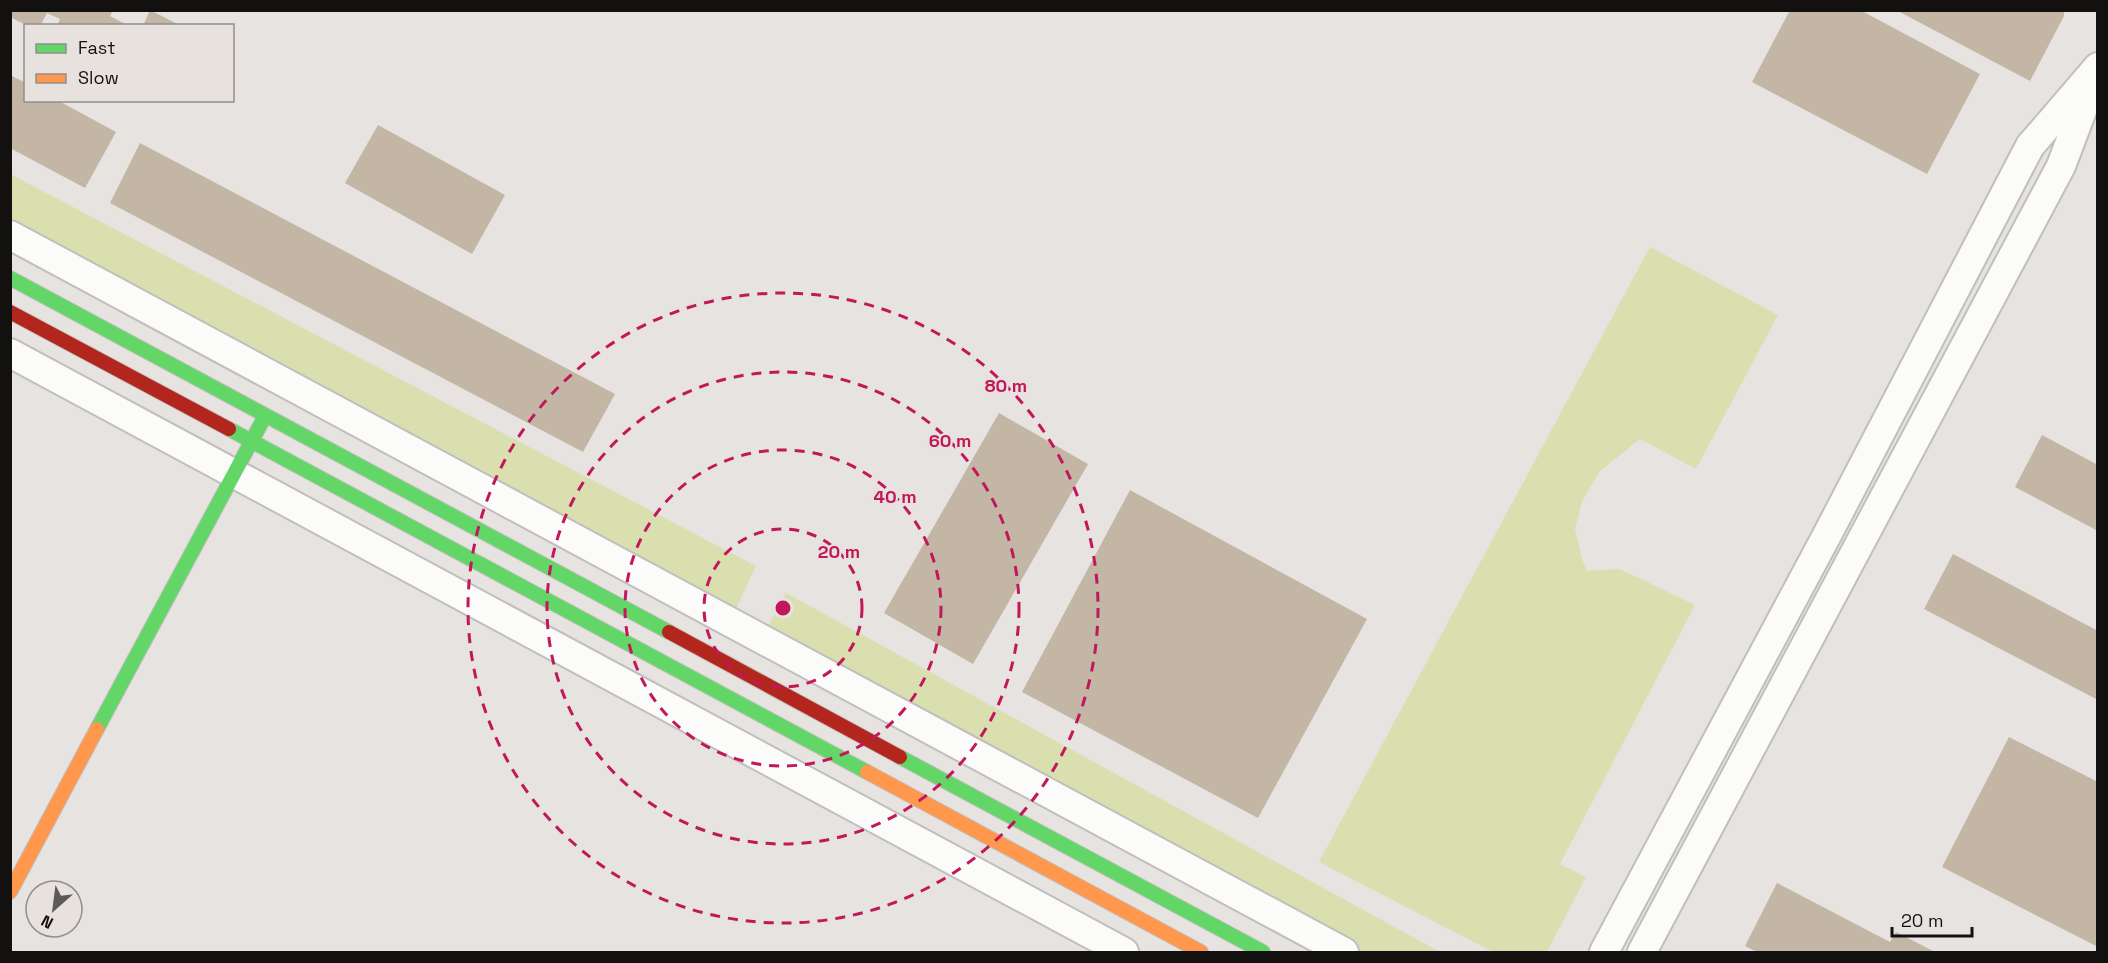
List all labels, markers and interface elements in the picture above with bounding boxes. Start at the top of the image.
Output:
legend [24,24,234,102]
text: Fast [78,36,115,59]
text: Slow [78,66,119,89]
text: 80 m [985,374,1027,397]
text: 60 m [929,429,971,452]
text: 40 m [873,485,917,508]
text: 20 m [818,540,860,563]
centre of rings [773,598,793,618]
north arrow [24,879,84,939]
scale bar [1892,900,1972,938]
text: 20 m [1901,909,1944,932]
text: N [38,910,57,934]

